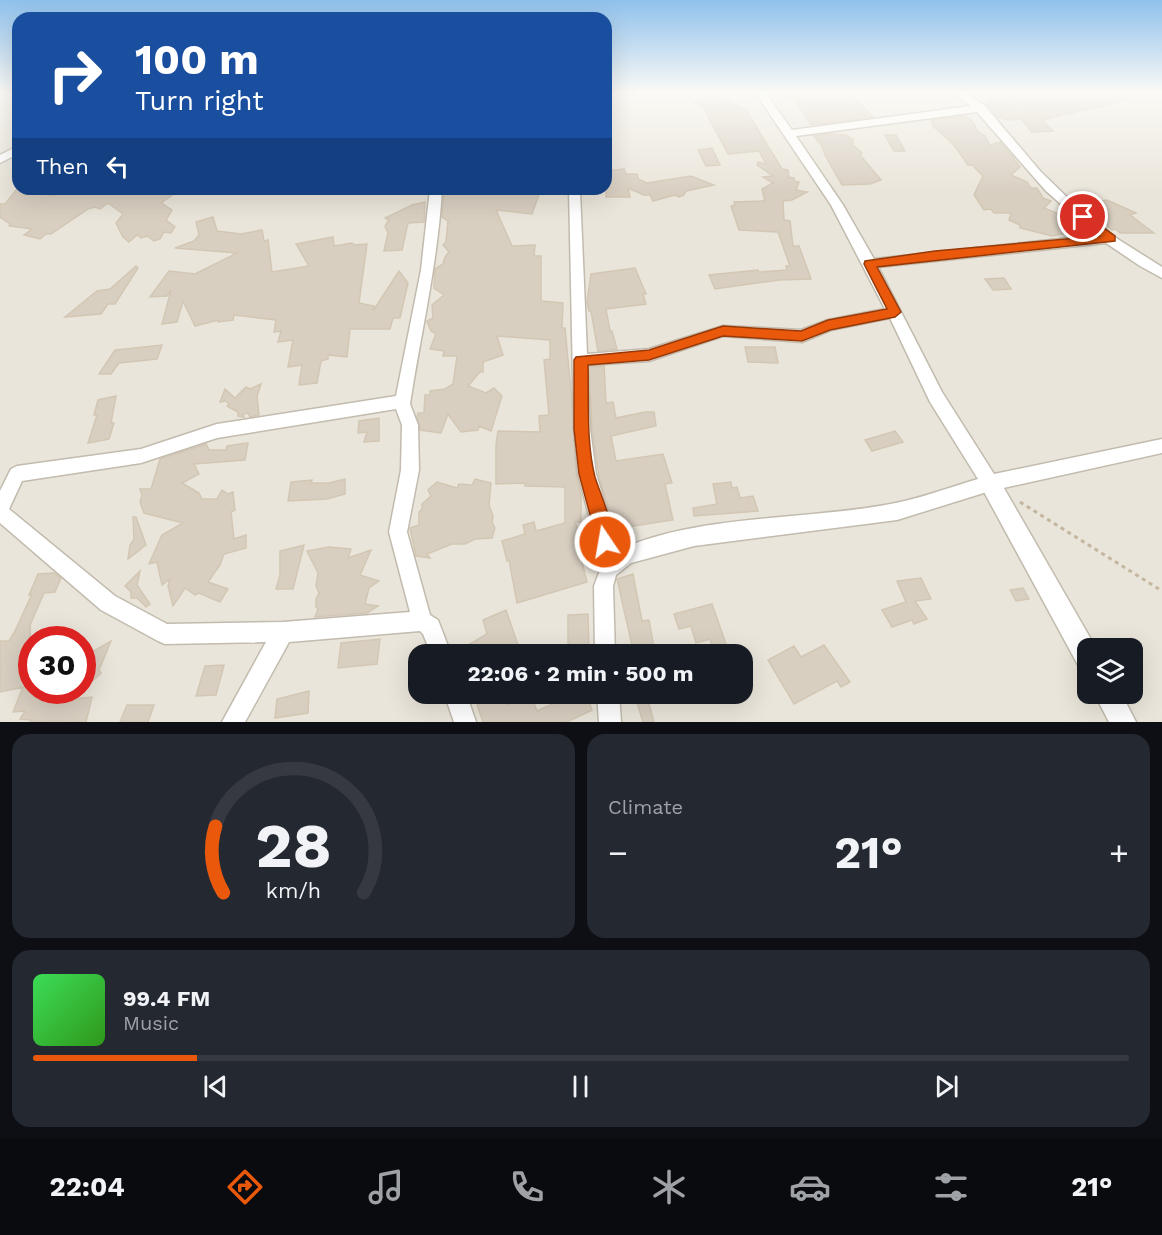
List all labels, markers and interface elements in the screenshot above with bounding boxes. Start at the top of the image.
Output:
text: 100 m [135,35,259,84]
icon: right [36,36,114,114]
text: Turn right [135,85,264,117]
icon: left [101,150,134,183]
text: Then [36,154,89,179]
pin [1057,191,1108,242]
icon: arrive [1066,200,1099,233]
position arrow [573,510,637,574]
speed limit sign: 30 [18,626,96,704]
map controls [1077,638,1143,704]
button: layers [1077,638,1143,704]
text: 22:06 · 2 min · 500 m [467,661,694,686]
text: Climate [608,795,683,819]
text: 28 [255,809,332,882]
text: 21° [834,826,903,879]
text: − [608,833,628,872]
text: + [1109,833,1129,872]
text: km/h [266,878,321,903]
text: 99.4 FM [123,986,210,1011]
text: Music [123,1011,179,1035]
icon: previous [199,1070,232,1103]
icon: pause [564,1070,597,1103]
icon: next [930,1070,963,1103]
icon: directions [224,1166,266,1208]
icon: music [365,1166,407,1208]
icon: phone [506,1166,548,1208]
icon: climate [648,1166,690,1208]
icon: car [789,1166,831,1208]
icon: filters [930,1166,972,1208]
text: 22:04 [50,1171,125,1203]
text: 21° [1071,1171,1112,1203]

